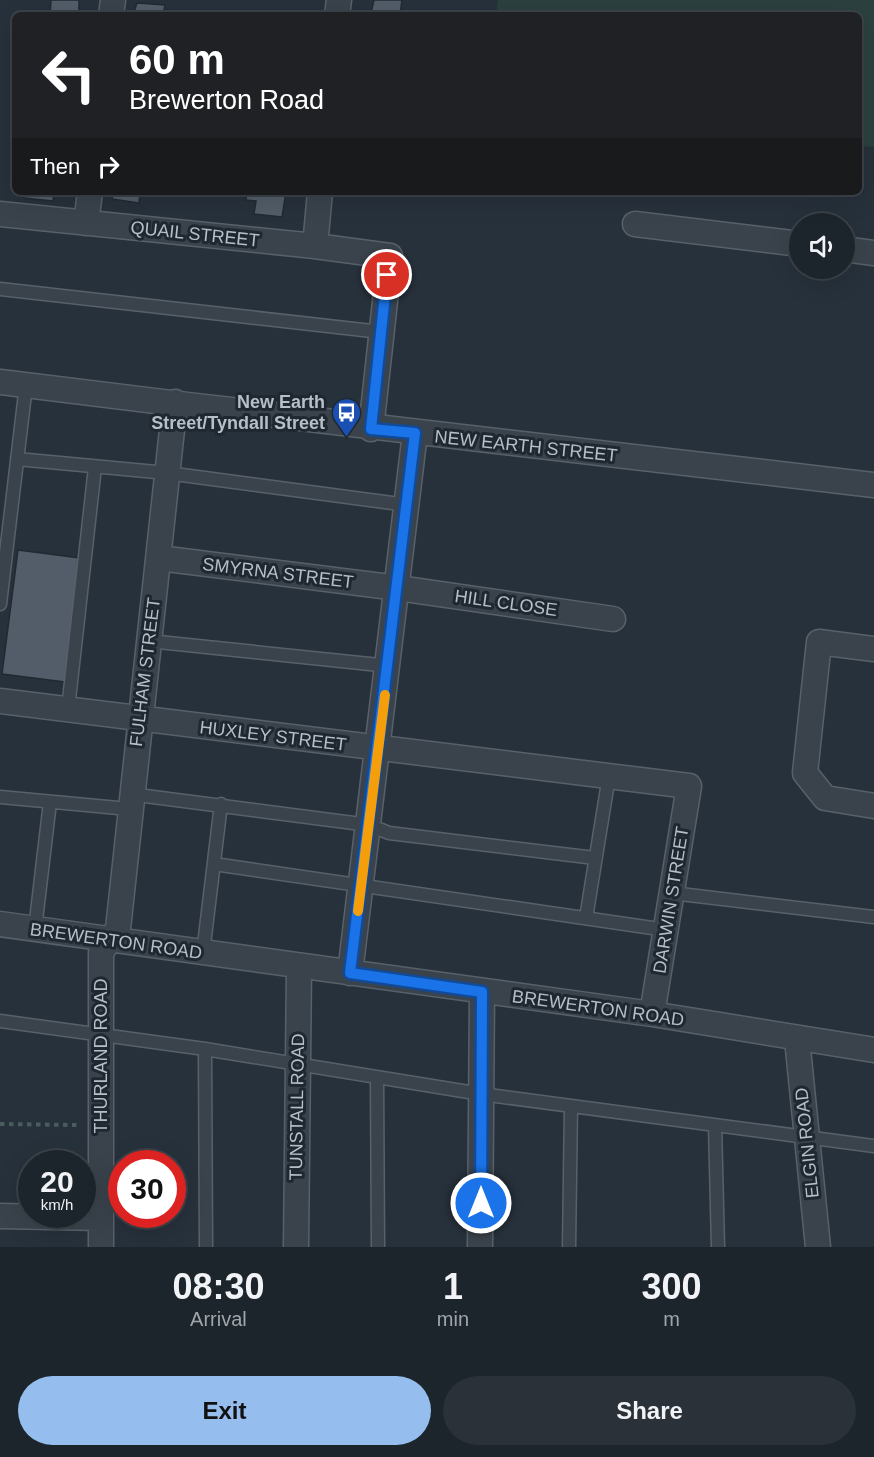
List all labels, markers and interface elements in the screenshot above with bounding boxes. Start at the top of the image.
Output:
icon: left [30,36,108,114]
text: 60 m [129,36,225,83]
text: Brewerton Road [129,85,324,115]
icon: right [92,150,125,183]
text: Then [30,154,80,179]
map controls [789,213,855,279]
button: sound [789,213,855,279]
street label: QUAIL STREET [130,217,260,251]
pin [361,249,412,300]
icon: arrive [370,258,403,291]
place label: New Earth Street/Tyndall Street [151,392,325,433]
bus stop icon: New Earth Street/Tyndall Street [330,396,362,438]
street label: NEW EARTH STREET [434,426,618,466]
street label: SMYRNA STREET [201,554,355,592]
street label: HILL CLOSE [453,586,559,620]
street label: FULHAM STREET [126,596,164,748]
street label: HUXLEY STREET [198,717,348,755]
street label: DARWIN STREET [649,825,693,975]
street label: BREWERTON ROAD [29,919,203,963]
street label: THURLAND ROAD [91,978,111,1134]
street label: BREWERTON ROAD [511,986,685,1030]
street label: TUNSTALL ROAD [286,1033,308,1181]
street label: ELGIN ROAD [791,1087,823,1199]
speed limit sign: 30 [108,1150,186,1228]
text: 20 [40,1165,74,1198]
position arrow [449,1171,513,1235]
text: km/h [41,1196,73,1213]
text: 08:30 [172,1266,264,1307]
text: 1 [443,1266,463,1307]
text: 300 [641,1266,702,1307]
text: Arrival [190,1308,247,1330]
text: min [437,1308,469,1330]
text: m [663,1308,680,1330]
button: Exit [18,1376,431,1445]
button: Share [443,1376,856,1445]

